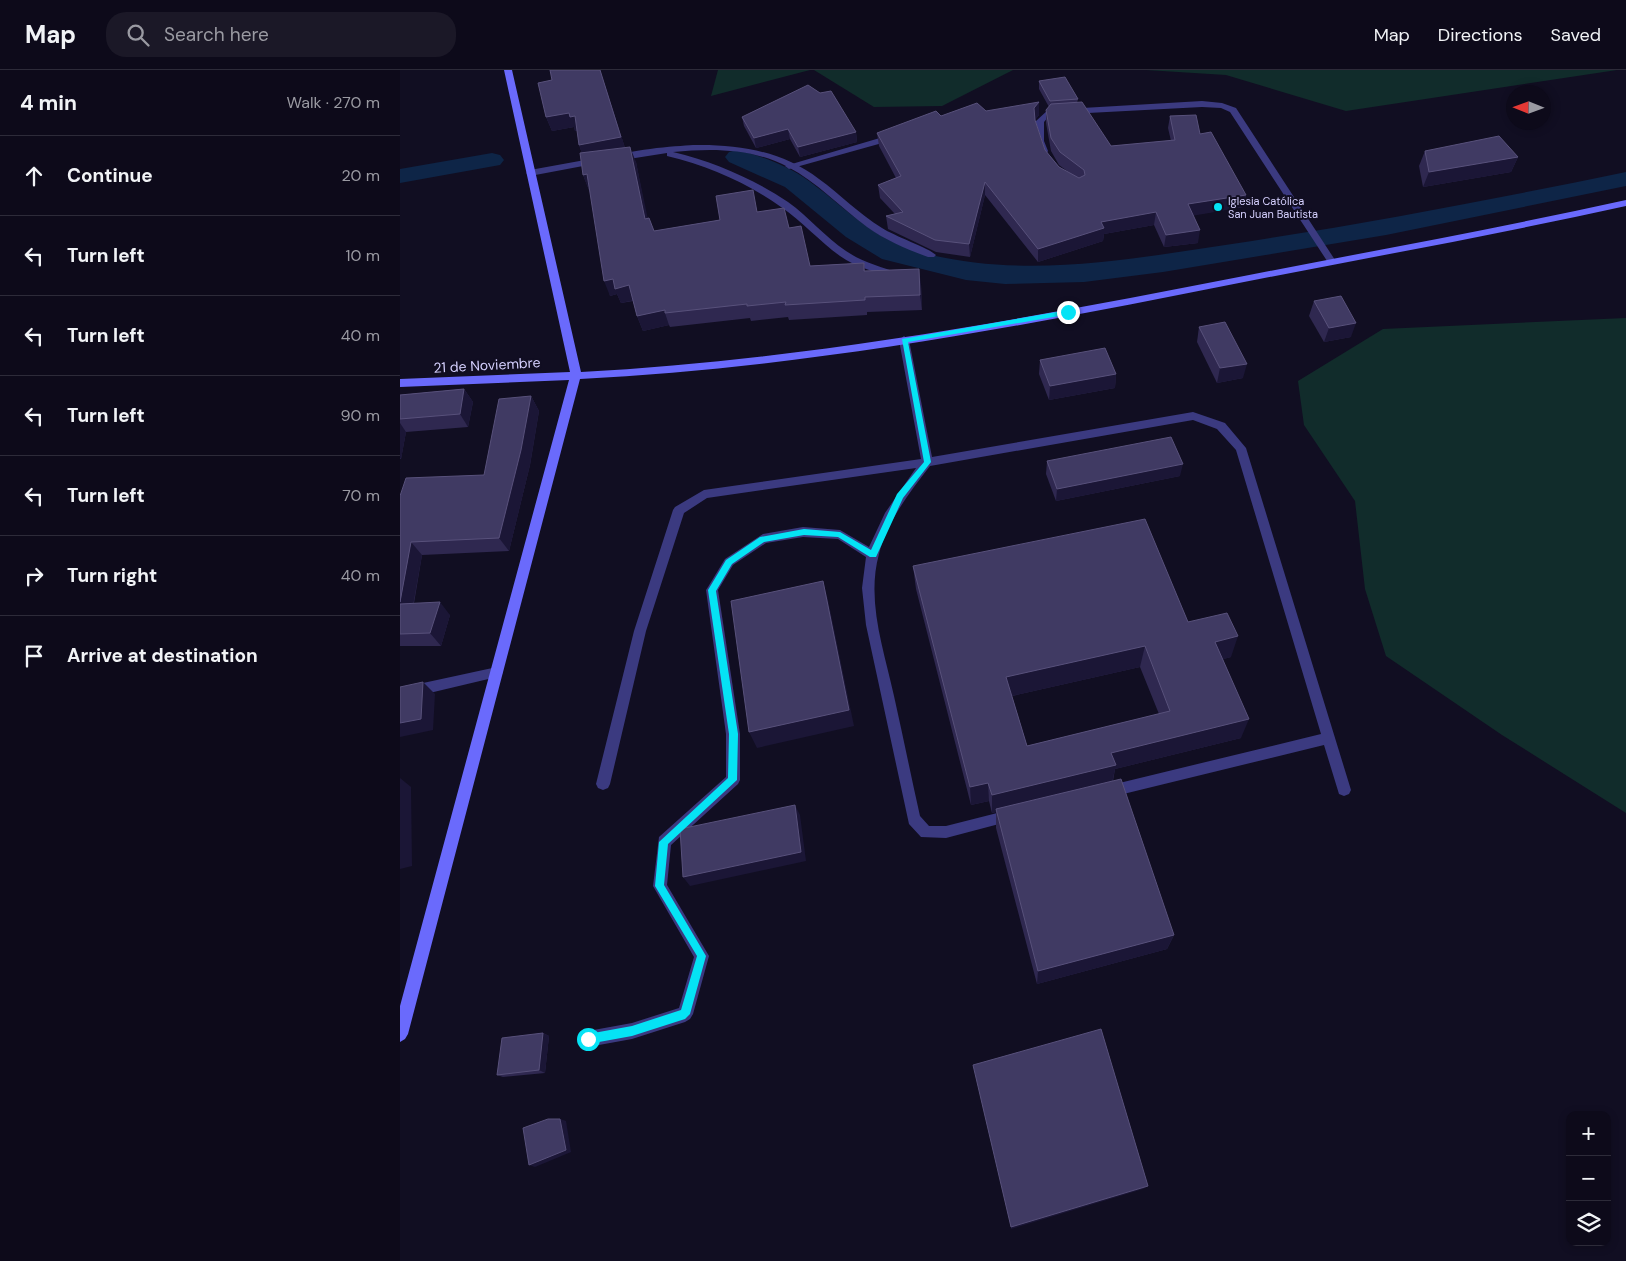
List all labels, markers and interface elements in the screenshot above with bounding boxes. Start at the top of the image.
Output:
search box [106,12,456,57]
text: Map [25,19,76,50]
icon: search [124,21,152,49]
text: Search here [164,22,269,47]
text: Map [1374,23,1410,47]
text: Directions [1438,23,1523,47]
text: Saved [1551,23,1601,47]
north arrow [1506,85,1551,130]
text: 4 min [20,89,77,117]
text: Walk · 270 m [287,92,380,113]
icon: ahead [20,162,48,190]
text: Continue [67,163,153,188]
text: 20 m [341,165,380,186]
place label: Iglesia Católica San Juan Bautista [1228,194,1318,221]
marker: Iglesia Católica San Juan Bautista [1212,201,1224,213]
icon: left [20,242,48,270]
text: Turn left [67,243,145,268]
text: 10 m [346,245,380,266]
route end [1057,301,1080,324]
icon: left [20,322,48,350]
text: Turn left [67,323,145,348]
text: 40 m [341,325,380,346]
street label: 21 de Noviembre [433,353,541,377]
icon: left [20,402,48,430]
text: Turn left [67,403,145,428]
text: 90 m [340,405,380,426]
icon: left [20,482,48,510]
text: Turn left [67,483,145,508]
text: 70 m [342,485,380,506]
icon: right [20,562,48,590]
text: Turn right [67,563,157,588]
text: 40 m [341,565,380,586]
icon: arrive [20,642,48,670]
text: Arrive at destination [67,643,258,668]
route start [577,1028,600,1051]
map controls [1566,1111,1611,1246]
button: + [1566,1111,1611,1156]
button: − [1566,1156,1611,1201]
button: layers [1566,1201,1611,1246]

